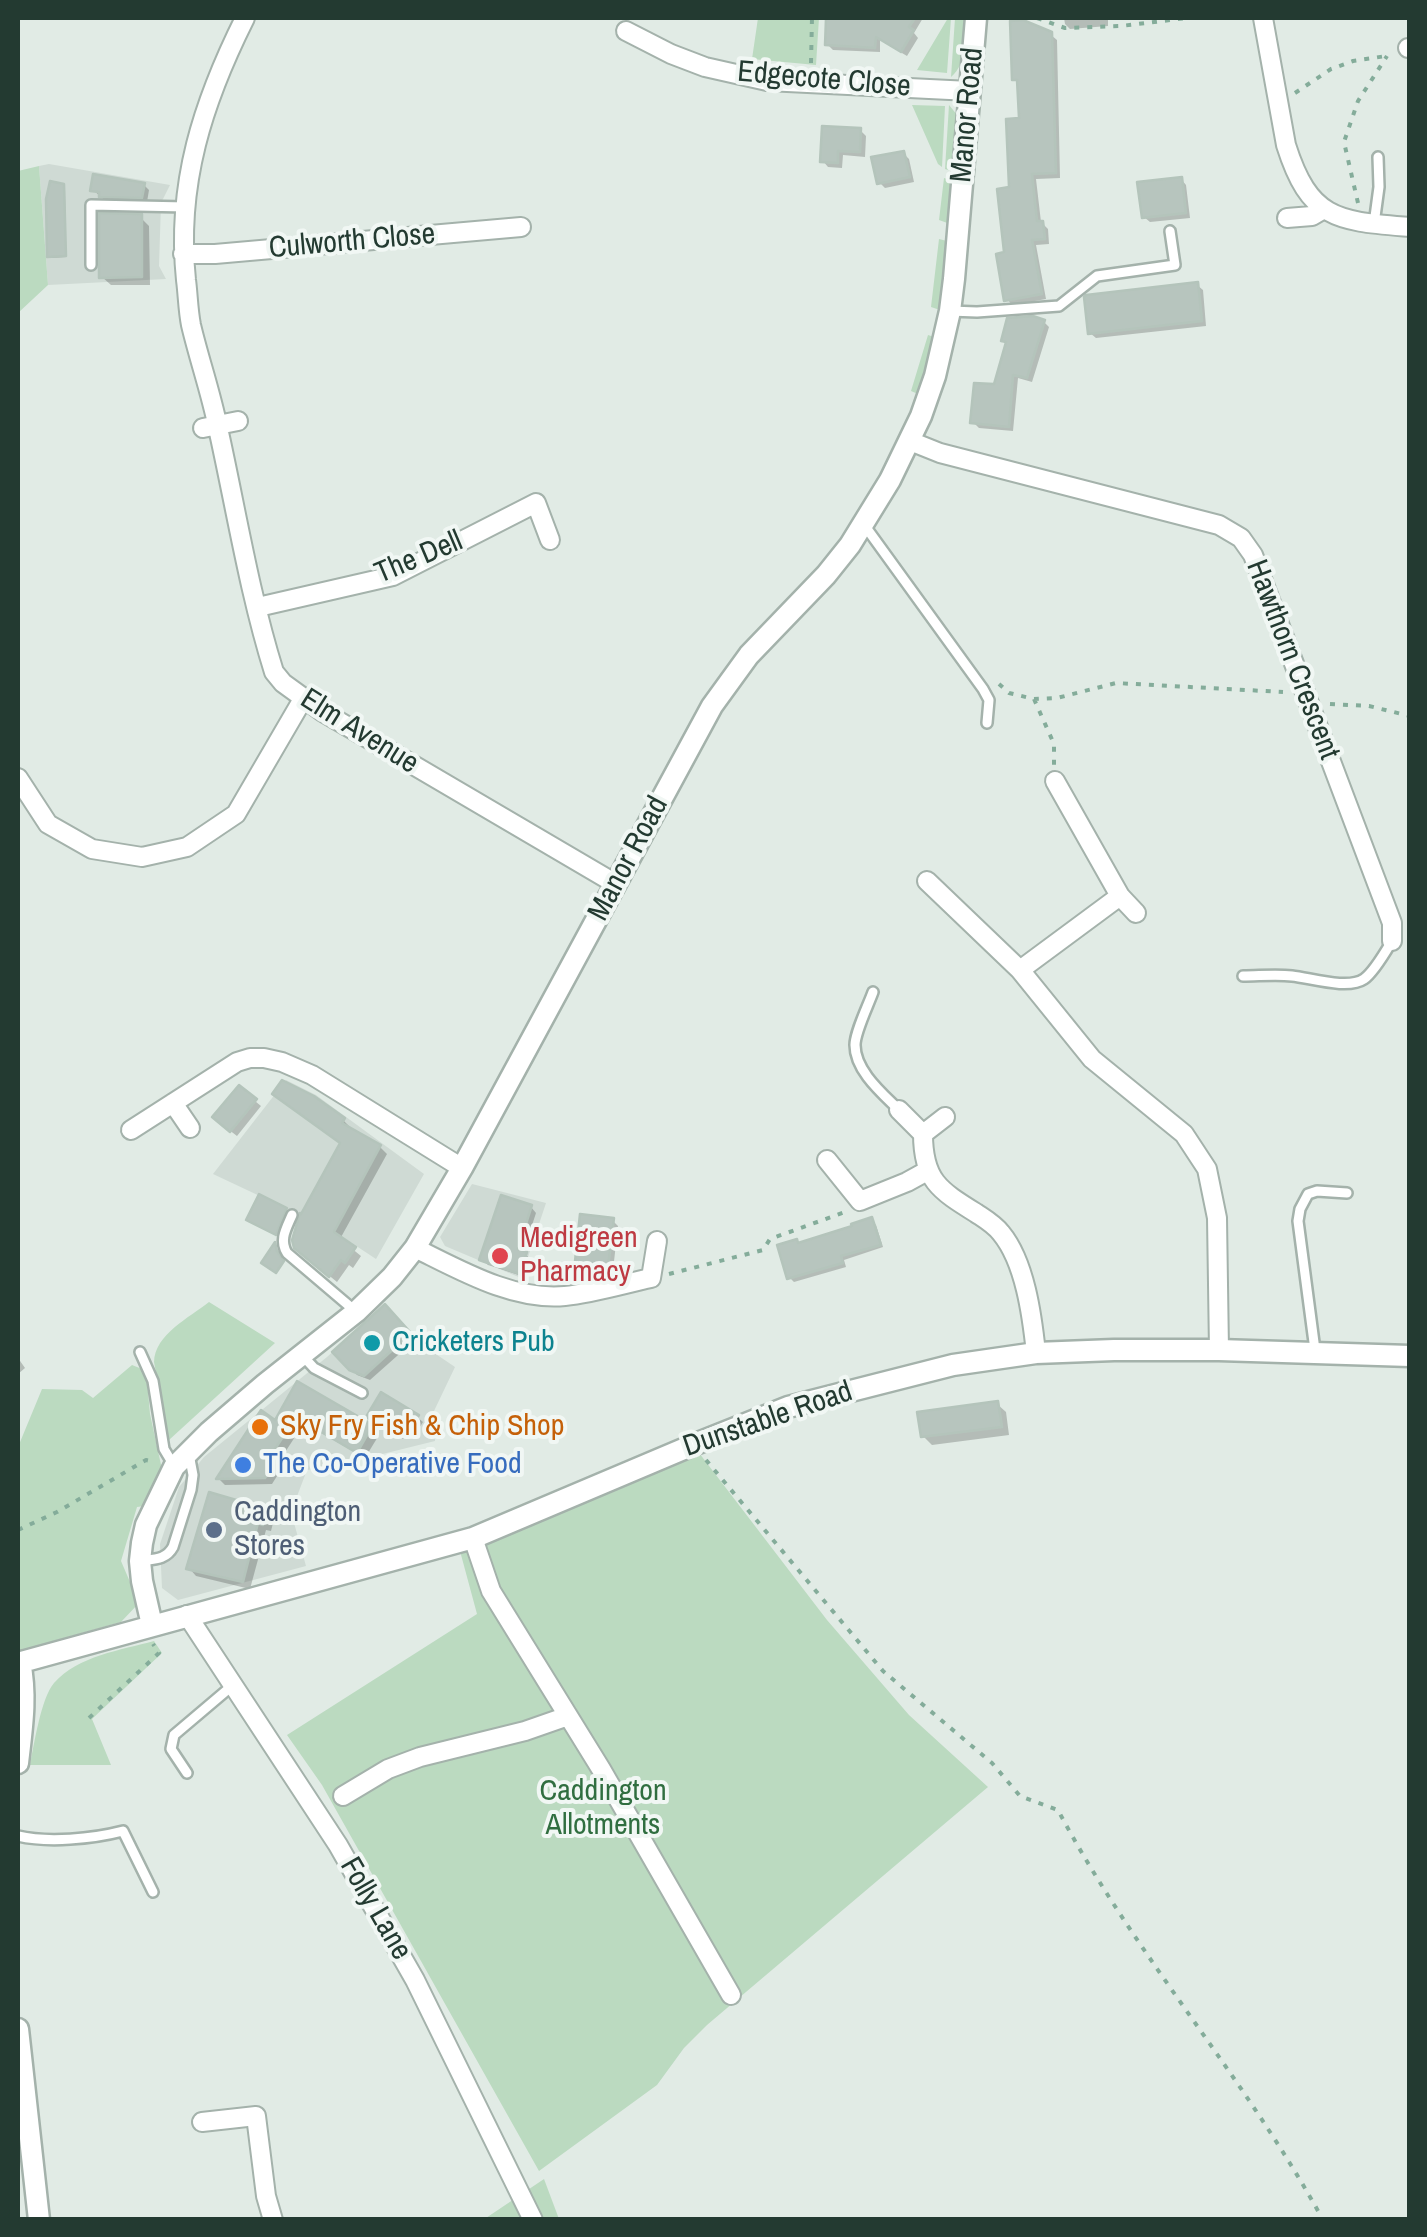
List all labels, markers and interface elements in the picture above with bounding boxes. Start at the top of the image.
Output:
street label: Manor Road [944,46,992,184]
street label: Edgecote Close [736,55,912,105]
street label: Culworth Close [267,217,437,267]
street label: The Dell [370,524,468,592]
street label: Hawthorn Crescent [1237,555,1347,765]
street label: Elm Avenue [293,682,425,782]
street label: Manor Road [581,791,677,927]
place label: Medigreen Pharmacy [520,1221,638,1292]
marker: Medigreen Pharmacy [489,1245,511,1267]
place label: Cricketers Pub [392,1325,555,1361]
marker: Cricketers Pub [361,1332,383,1354]
street label: Dunstable Road [679,1374,857,1466]
place label: Sky Fry Fish & Chip Shop [280,1409,564,1445]
marker: Sky Fry Fish & Chip Shop [249,1416,271,1438]
place label: The Co-Operative Food [263,1447,522,1483]
marker: The Co-Operative Food [232,1454,254,1476]
place label: Caddington Stores [234,1495,361,1566]
marker: Caddington Stores [203,1519,225,1541]
park label: Caddington Allotments [539,1774,667,1844]
street label: Folly Lane [331,1851,419,1967]

